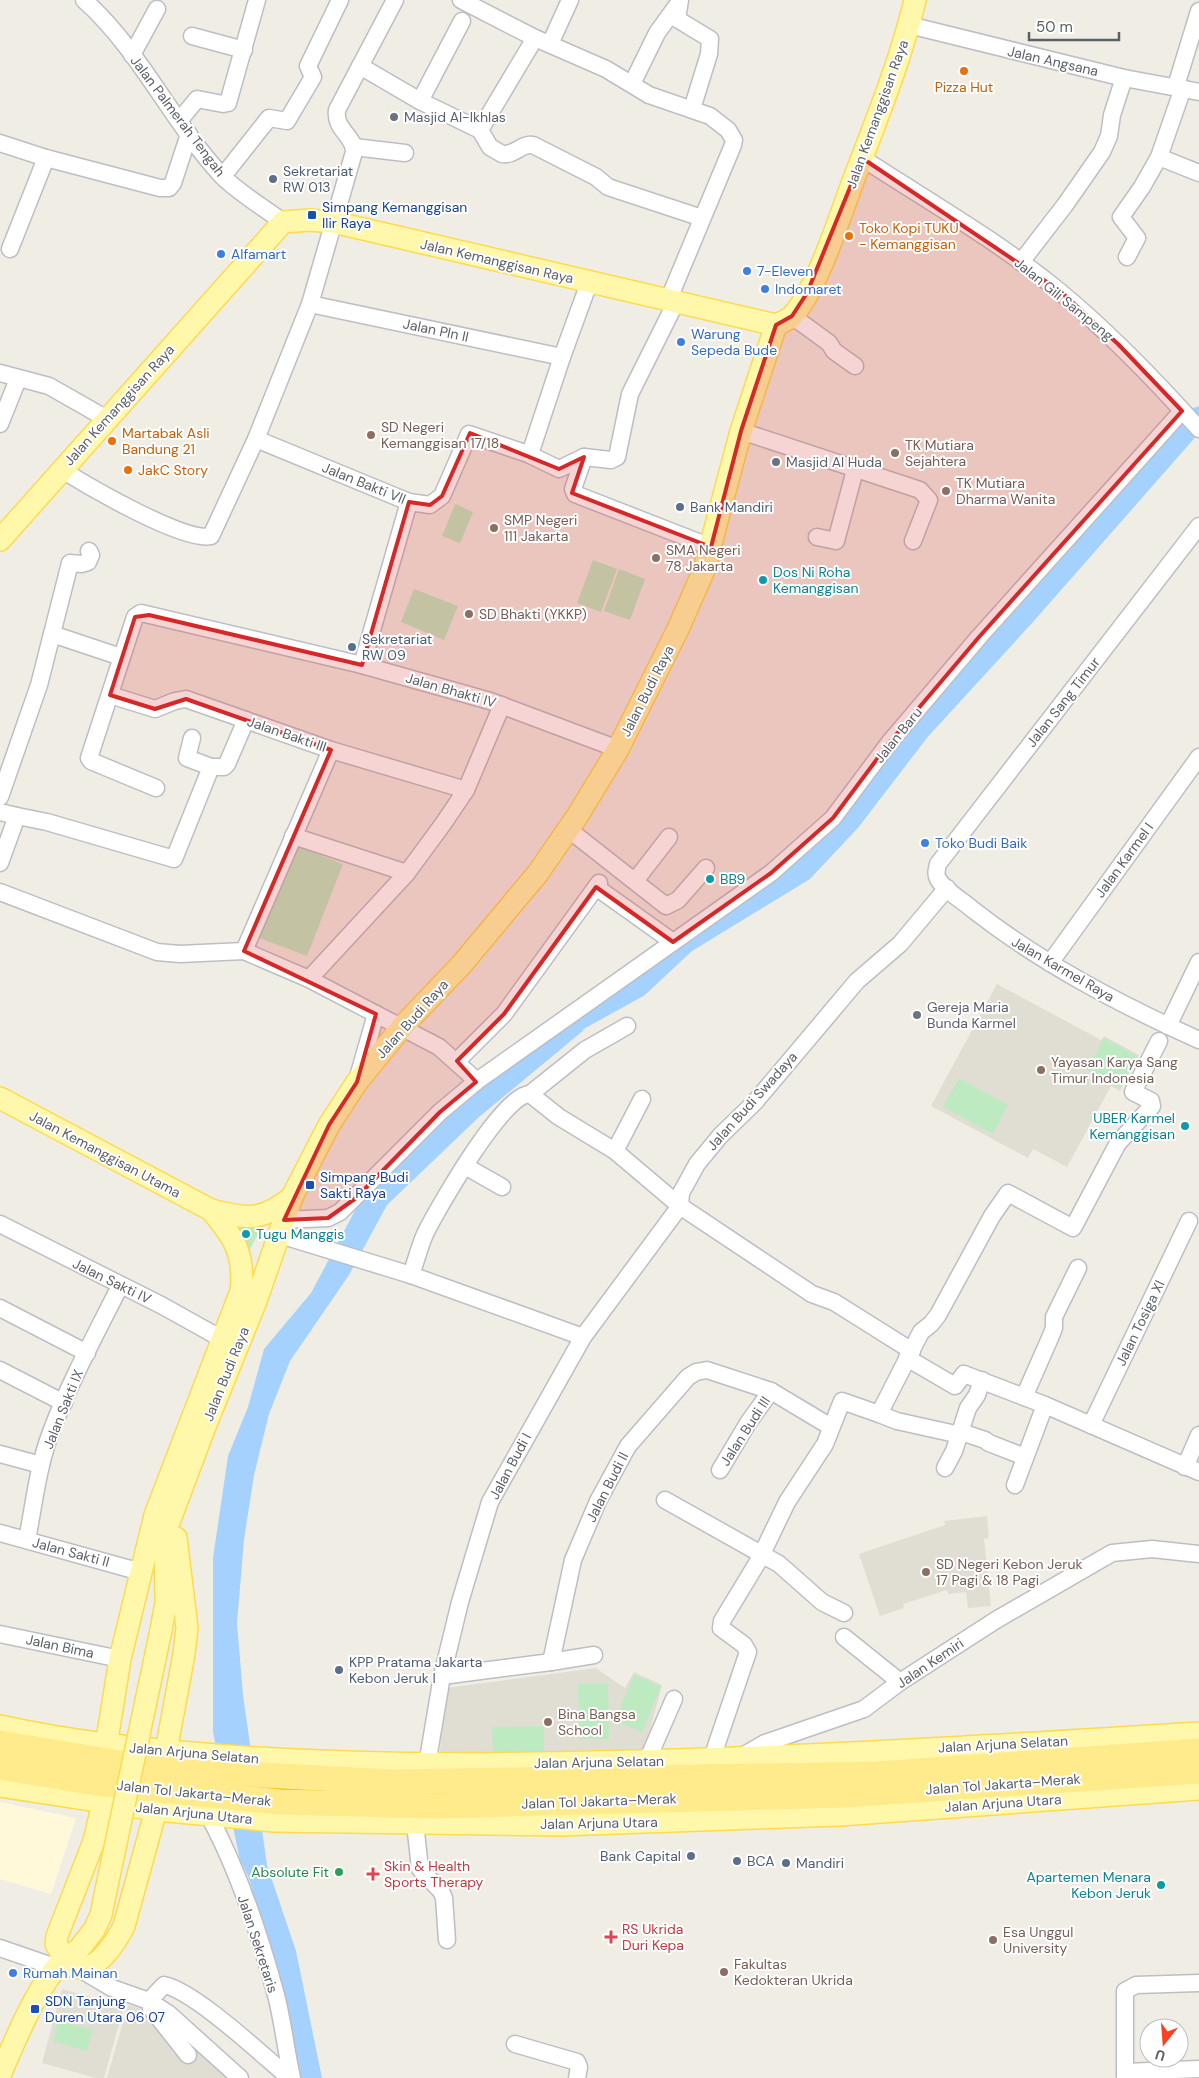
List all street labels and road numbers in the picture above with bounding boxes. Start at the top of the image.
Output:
street label: Jalan Kemanggisan Raya [842,37,912,191]
street label: Jalan Angsana [1006,42,1100,80]
street label: Jalan Palmerah Tengah [127,52,229,180]
street label: Jalan Kemanggisan Raya [419,235,575,287]
street label: Jalan Gili Sampeng [1011,254,1117,345]
street label: Jalan Pln II [402,314,470,346]
street label: Jalan Kemanggisan Raya [60,341,178,469]
street label: Jalan Bakti VII [319,458,409,508]
street label: Jalan Budi Raya [616,642,678,740]
street label: Jalan Sang Timur [1022,653,1104,751]
street label: Jalan Bhakti IV [404,668,499,712]
street label: Jalan Baru [870,704,926,766]
street label: Jalan Bakti III [245,712,329,756]
street label: Jalan Karmel I [1091,819,1157,901]
street label: Jalan Karmel Raya [1008,932,1118,1006]
street label: Jalan Budi Raya [372,976,452,1062]
street label: Jalan Budi Swadaya [703,1048,801,1154]
street label: Jalan Kemanggisan Utama [26,1106,184,1202]
street label: Jalan Sakti IV [70,1254,155,1308]
street label: Jalan Tosiga XI [1111,1277,1169,1369]
street label: Jalan Budi Raya [199,1324,253,1424]
street label: Jalan Sakti IX [39,1367,87,1451]
street label: Jalan Budi III [716,1393,774,1469]
street label: Jalan Budi I [485,1430,535,1502]
street label: Jalan Budi II [582,1449,632,1525]
street label: Jalan Sakti II [30,1533,112,1571]
street label: Jalan Bima [24,1630,96,1662]
street label: Jalan Kemiri [893,1634,967,1692]
street label: Jalan Arjuna Selatan [938,1732,1068,1756]
street label: Jalan Arjuna Selatan [128,1738,260,1768]
street label: Jalan Arjuna Selatan [534,1752,664,1772]
street label: Jalan Tol Jakarta–Merak [925,1770,1081,1798]
street label: Jalan Tol Jakarta–Merak [116,1776,272,1810]
street label: Jalan Tol Jakarta–Merak [521,1789,677,1813]
street label: Jalan Arjuna Utara [944,1790,1062,1816]
street label: Jalan Arjuna Utara [135,1798,253,1828]
street label: Jalan Arjuna Utara [540,1813,658,1833]
street label: Jalan Sekretaris [234,1893,282,1995]

